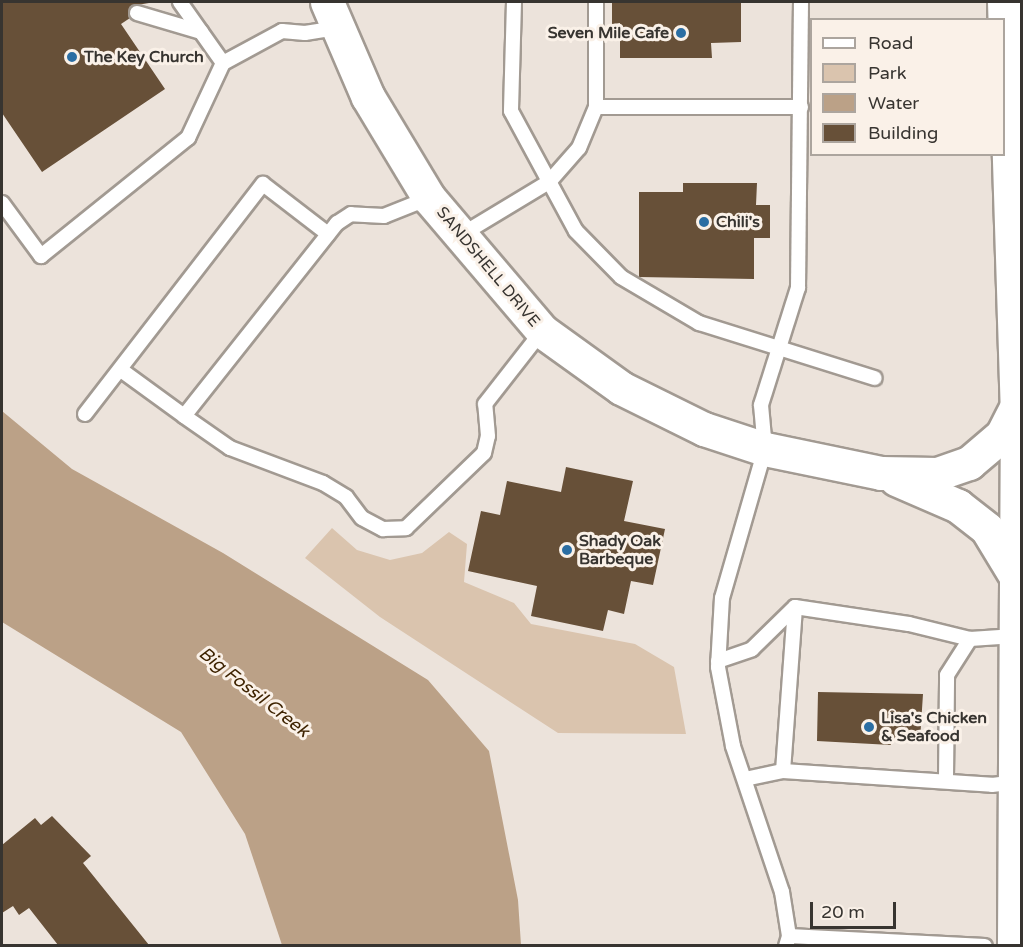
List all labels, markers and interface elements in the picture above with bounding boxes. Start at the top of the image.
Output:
legend [810,18,1005,156]
place label: Seven Mile Cafe [548,23,669,43]
marker: Seven Mile Cafe [674,26,688,40]
text: Road [868,32,913,54]
place label: The Key Church [84,47,204,67]
marker: The Key Church [65,50,79,64]
text: Park [868,62,906,84]
text: Water [868,92,919,114]
text: Building [868,122,938,144]
street label: SANDSHELL DRIVE [432,203,544,331]
place label: Chili's [716,212,760,232]
marker: Chili's [697,215,711,229]
place label: Shady Oak Barbeque [579,531,661,569]
marker: Shady Oak Barbeque [560,543,574,557]
water label: Big Fossil Creek [195,642,313,742]
place label: Lisa's Chicken & Seafood [881,708,987,746]
marker: Lisa's Chicken & Seafood [862,720,876,734]
scale bar [813,890,898,928]
text: 20 m [821,901,865,923]

